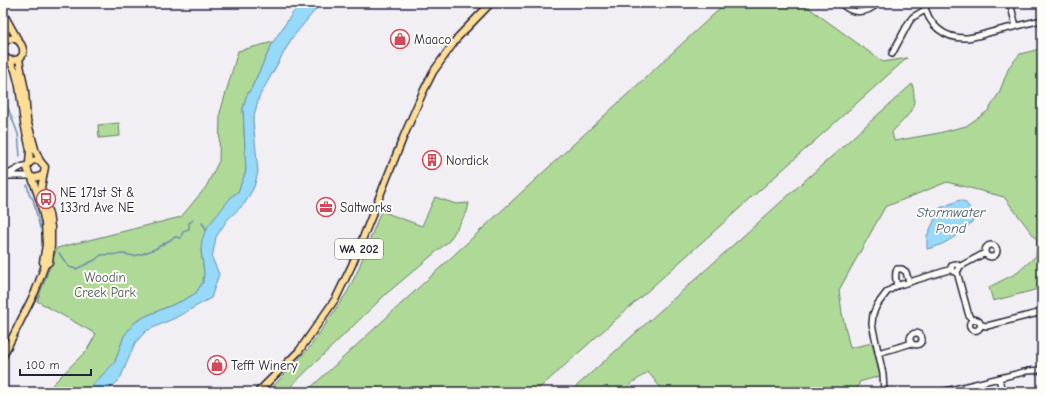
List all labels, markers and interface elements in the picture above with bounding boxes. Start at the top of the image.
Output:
shop icon: Maaco [389,28,411,50]
place label: Maaco [414,32,452,47]
building icon: Nordick [421,149,443,171]
place label: Nordick [446,153,489,168]
place label: NE 171st St & 133rd Ave NE [60,185,134,215]
bus stop icon: NE 171st St & 133rd Ave NE [35,188,57,210]
office icon: Saltworks [315,196,337,218]
place label: Saltworks [340,200,392,215]
water label: Stormwater Pond [917,204,987,237]
road number: WA 202 [335,239,383,259]
park label: Woodin Creek Park [74,270,136,300]
scale bar [20,351,91,377]
shop icon: Tefft Winery [206,354,228,376]
text: 100 m [26,358,59,372]
place label: Tefft Winery [231,358,298,373]

